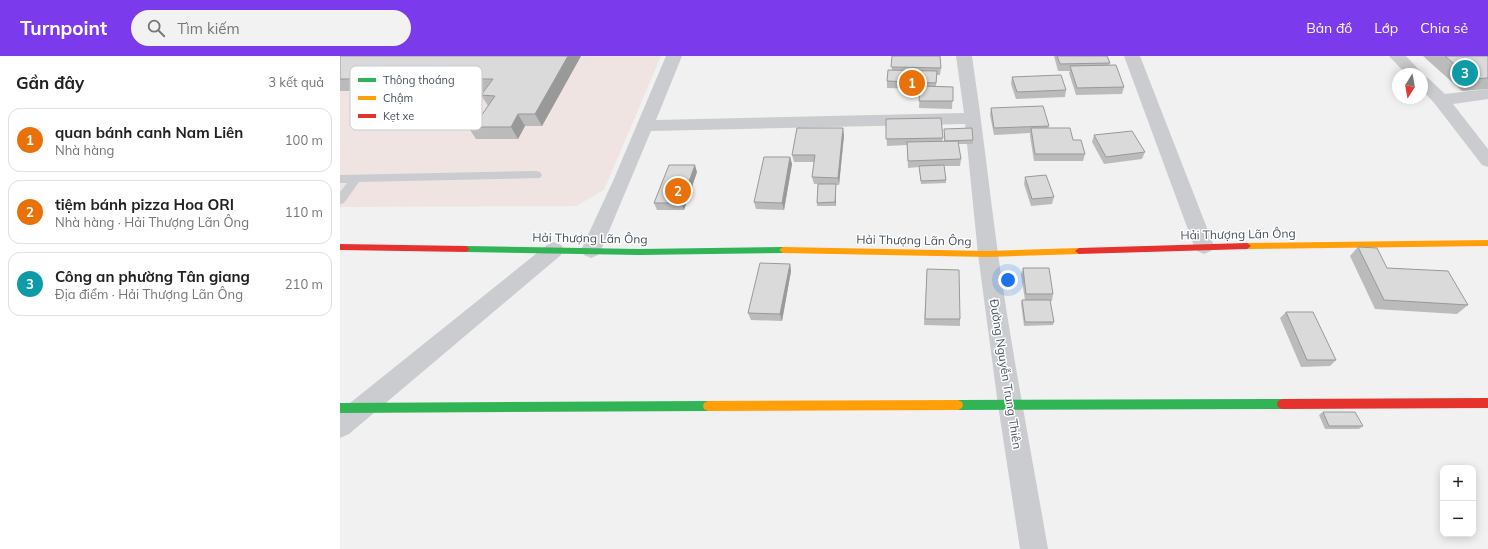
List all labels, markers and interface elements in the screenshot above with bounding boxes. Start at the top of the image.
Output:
search box [131,10,411,46]
text: Turnpoint [20,16,107,40]
icon: search [145,17,167,39]
text: Tìm kiếm [177,19,240,38]
text: Bản đồ [1306,19,1352,37]
text: Lớp [1374,19,1398,37]
text: Chia sẻ [1420,19,1468,37]
pin: 3 [1452,58,1478,88]
legend [350,66,482,130]
pin: 1 [899,68,925,98]
north arrow [1392,68,1428,104]
text: Gần đây [16,72,84,93]
text: Thông thoáng [383,73,455,87]
text: 3 kết quả [268,74,324,90]
text: Chậm [383,91,413,105]
text: Kẹt xe [383,109,414,123]
text: quan bánh canh Nam Liên [55,123,243,142]
text: 1 [26,132,34,148]
text: 100 m [285,132,323,148]
text: Nhà hàng [55,142,114,158]
pin: 2 [665,176,691,206]
text: tiệm bánh pizza Hoa ORI [55,195,234,214]
text: 2 [26,204,34,220]
text: 110 m [285,204,323,220]
text: Nhà hàng · Hải Thượng Lãn Ông [55,214,249,230]
street label: Hải Thượng Lãn Ông [1180,225,1296,243]
street label: Hải Thượng Lãn Ông [532,229,648,247]
street label: Hải Thượng Lãn Ông [856,231,972,249]
text: Công an phường Tân giang [55,267,250,286]
your location [998,270,1018,290]
text: 3 [26,276,34,292]
text: 210 m [285,276,323,292]
text: Địa điểm · Hải Thượng Lãn Ông [55,286,243,302]
street label: Đường Nguyễn Trung Thiên [987,298,1025,450]
map controls [1440,465,1476,537]
button: + [1440,465,1476,501]
button: − [1440,501,1476,537]

